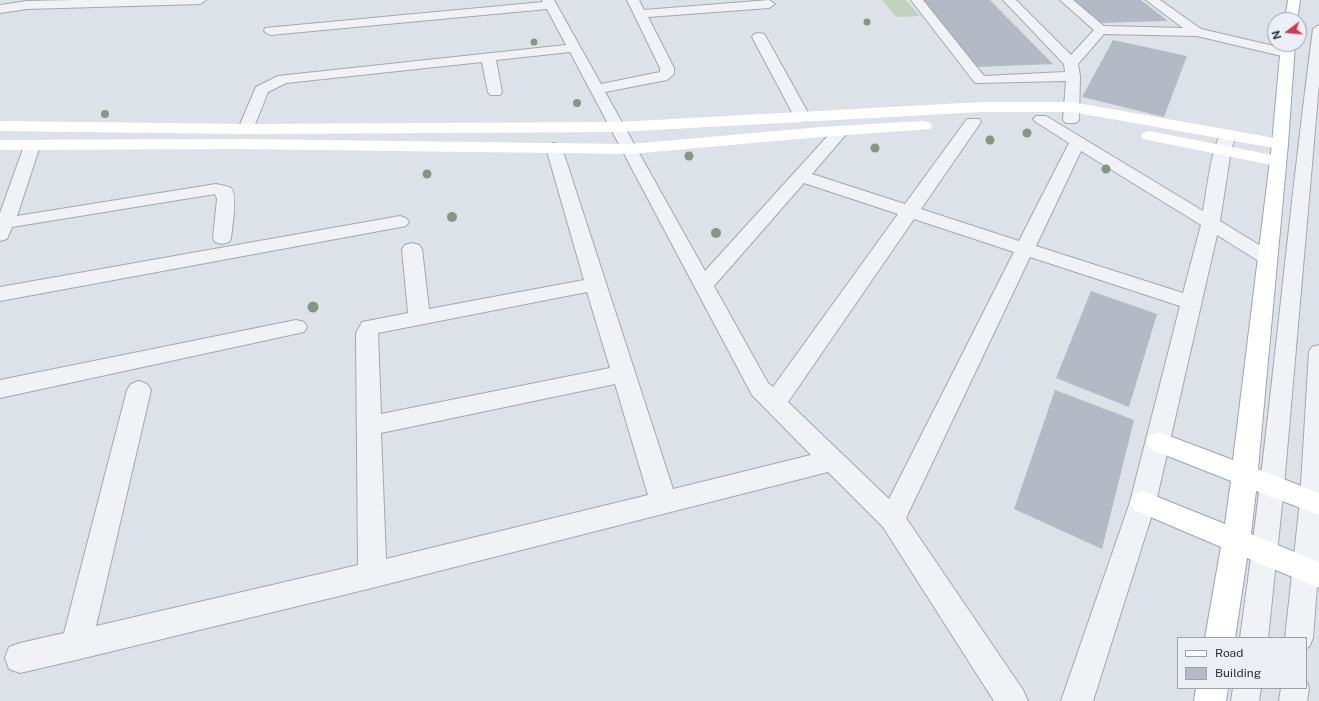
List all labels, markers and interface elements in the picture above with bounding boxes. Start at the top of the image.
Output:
north arrow [1267,12,1307,52]
text: N [1269,29,1283,41]
legend [1177,637,1307,689]
text: Road [1215,646,1243,660]
text: Building [1215,666,1261,680]

